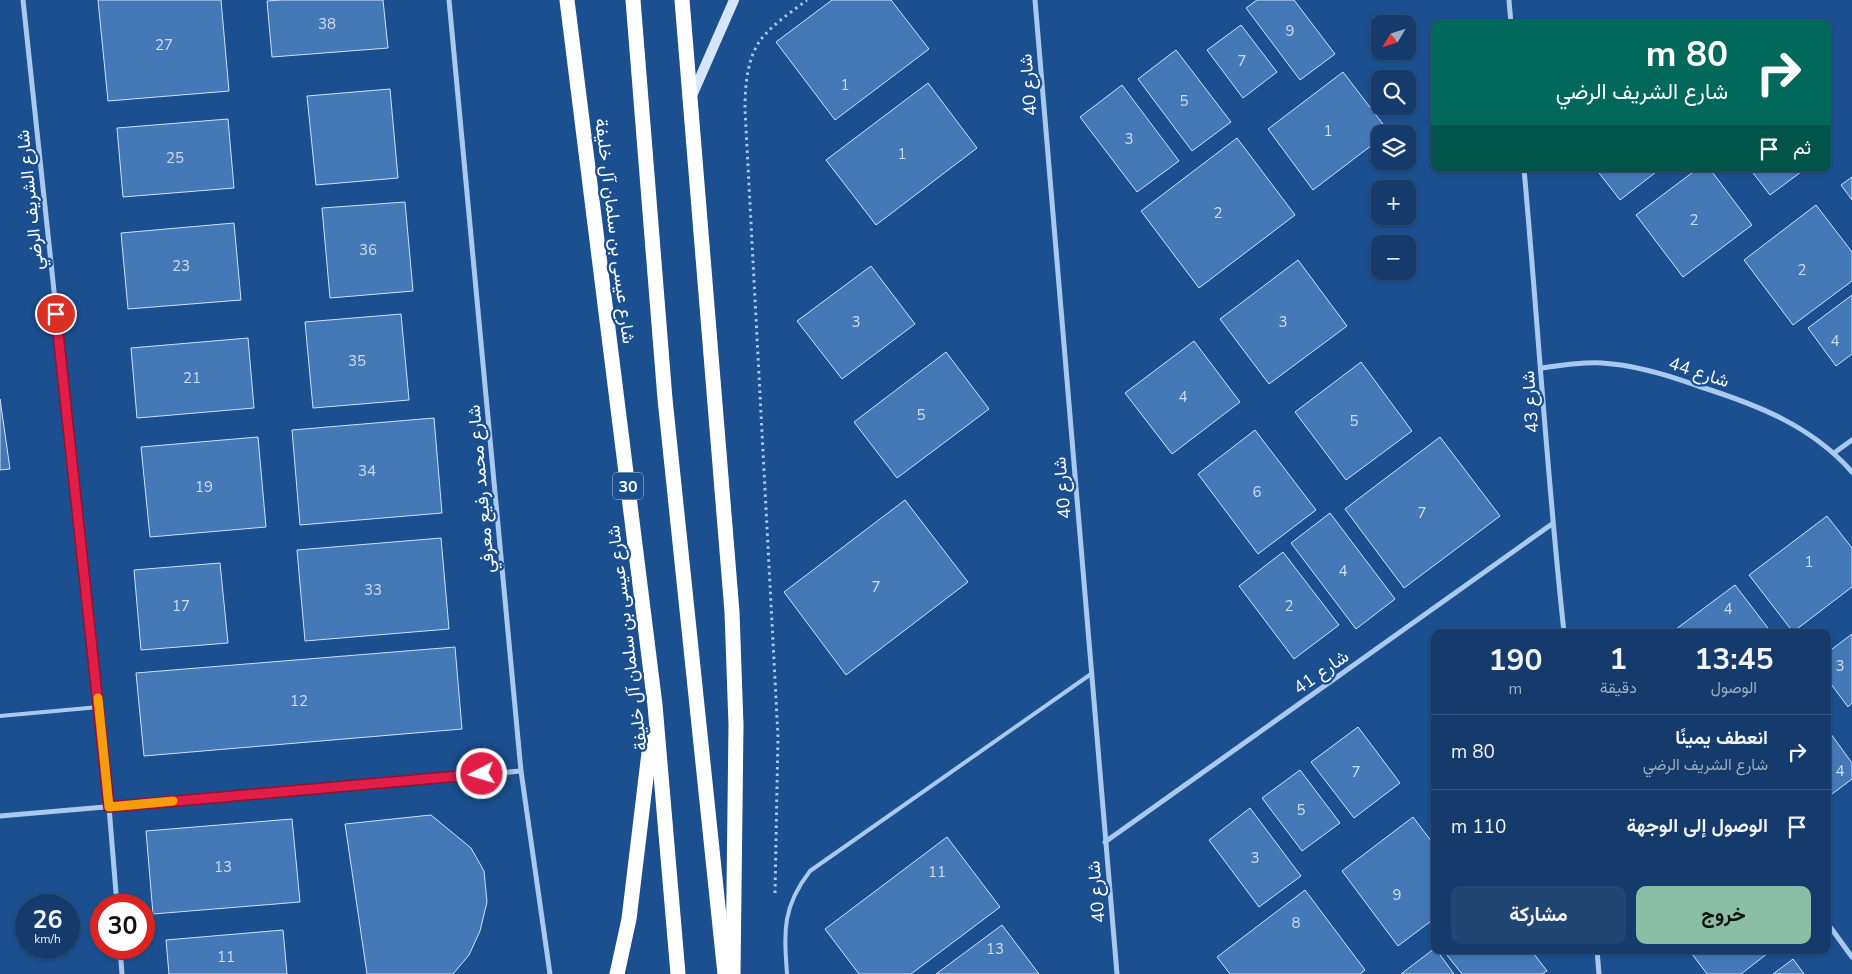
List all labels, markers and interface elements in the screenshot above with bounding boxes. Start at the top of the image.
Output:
house number: 38 [318,14,336,34]
north arrow [1371,15,1416,60]
map controls [1371,15,1416,280]
house number: 9 [1285,21,1295,41]
text: 80 m [1646,31,1728,78]
house number: 27 [155,35,173,55]
icon: right [1746,40,1811,105]
house number: 7 [1237,51,1247,71]
street label: شارع 40 [1013,53,1043,117]
button: search [1371,70,1416,115]
house number: 1 [840,75,850,95]
text: شارع الشريف الرضي [1556,77,1728,107]
house number: 5 [1179,91,1189,111]
street label: شارع عيسى بن سلمان آل خليفة [589,117,641,345]
house number: 1 [1323,121,1333,141]
button: layers [1371,125,1416,170]
street label: شارع الشريف الرضي [11,128,52,271]
house number: 3 [1124,129,1134,149]
icon: arrive [1755,135,1783,163]
text: ثم [1793,135,1811,161]
house number: 1 [897,144,907,164]
house number: 25 [166,148,184,168]
button: + [1371,180,1416,225]
house number: 2 [1213,203,1223,223]
house number: 2 [1689,210,1699,230]
button: − [1371,235,1416,280]
house number: 36 [359,240,377,260]
house number: 23 [172,256,190,276]
house number: 2 [1797,260,1807,280]
pin [35,293,77,335]
icon: arrive [42,300,70,328]
house number: 3 [851,312,861,332]
house number: 3 [1278,312,1288,332]
house number: 4 [1830,331,1840,351]
house number: 35 [348,351,366,371]
street label: شارع 44 [1666,351,1732,393]
house number: 21 [183,368,201,388]
street label: شارع 43 [1516,370,1544,434]
house number: 4 [1178,387,1188,407]
street label: شارع محمد رفيع معرفي [462,404,503,574]
house number: 5 [916,405,926,425]
house number: 5 [1349,411,1359,431]
street label: شارع 40 [1047,456,1077,520]
house number: 34 [358,461,376,481]
road number: 30 [613,472,643,500]
house number: 19 [195,477,213,497]
house number: 6 [1252,482,1262,502]
house number: 7 [1417,503,1427,523]
street label: شارع عيسى بن سلمان آل خليفة [601,524,653,752]
house number: 1 [1804,552,1814,572]
house number: 4 [1338,561,1348,581]
house number: 7 [871,577,881,597]
house number: 33 [364,580,382,600]
house number: 17 [172,596,190,616]
house number: 2 [1284,596,1294,616]
house number: 4 [1723,599,1733,619]
text: 1 [1609,639,1627,680]
text: 13:45 [1694,639,1774,680]
text: 190 [1488,640,1542,681]
street label: شارع 41 [1289,644,1353,700]
house number: 3 [1835,656,1845,676]
text: دقيقة [1600,677,1637,699]
text: الوصول [1711,677,1757,699]
text: m [1509,678,1522,700]
house number: 12 [290,691,308,711]
text: انعطف يمينًا [1675,725,1768,751]
icon: right [1783,738,1811,766]
text: 80 m [1451,739,1495,765]
position arrow [455,747,507,799]
text: شارع الشريف الرضي [1643,754,1768,776]
house number: 4 [1835,761,1845,781]
house number: 7 [1351,762,1361,782]
house number: 5 [1296,800,1306,820]
text: الوصول إلى الوجهة [1626,813,1768,839]
icon: arrive [1783,813,1811,841]
text: 110 m [1451,814,1506,840]
house number: 3 [1250,848,1260,868]
house number: 13 [214,857,232,877]
street label: شارع 40 [1081,860,1111,924]
house number: 11 [928,862,946,882]
house number: 9 [1392,885,1402,905]
button: مشاركة [1451,886,1626,944]
button: خروج [1636,886,1811,944]
speed limit sign: 30 [90,894,155,959]
text: 26 [32,903,63,937]
house number: 8 [1291,913,1301,933]
text: km/h [34,931,61,947]
house number: 13 [986,939,1004,959]
house number: 11 [217,947,235,967]

